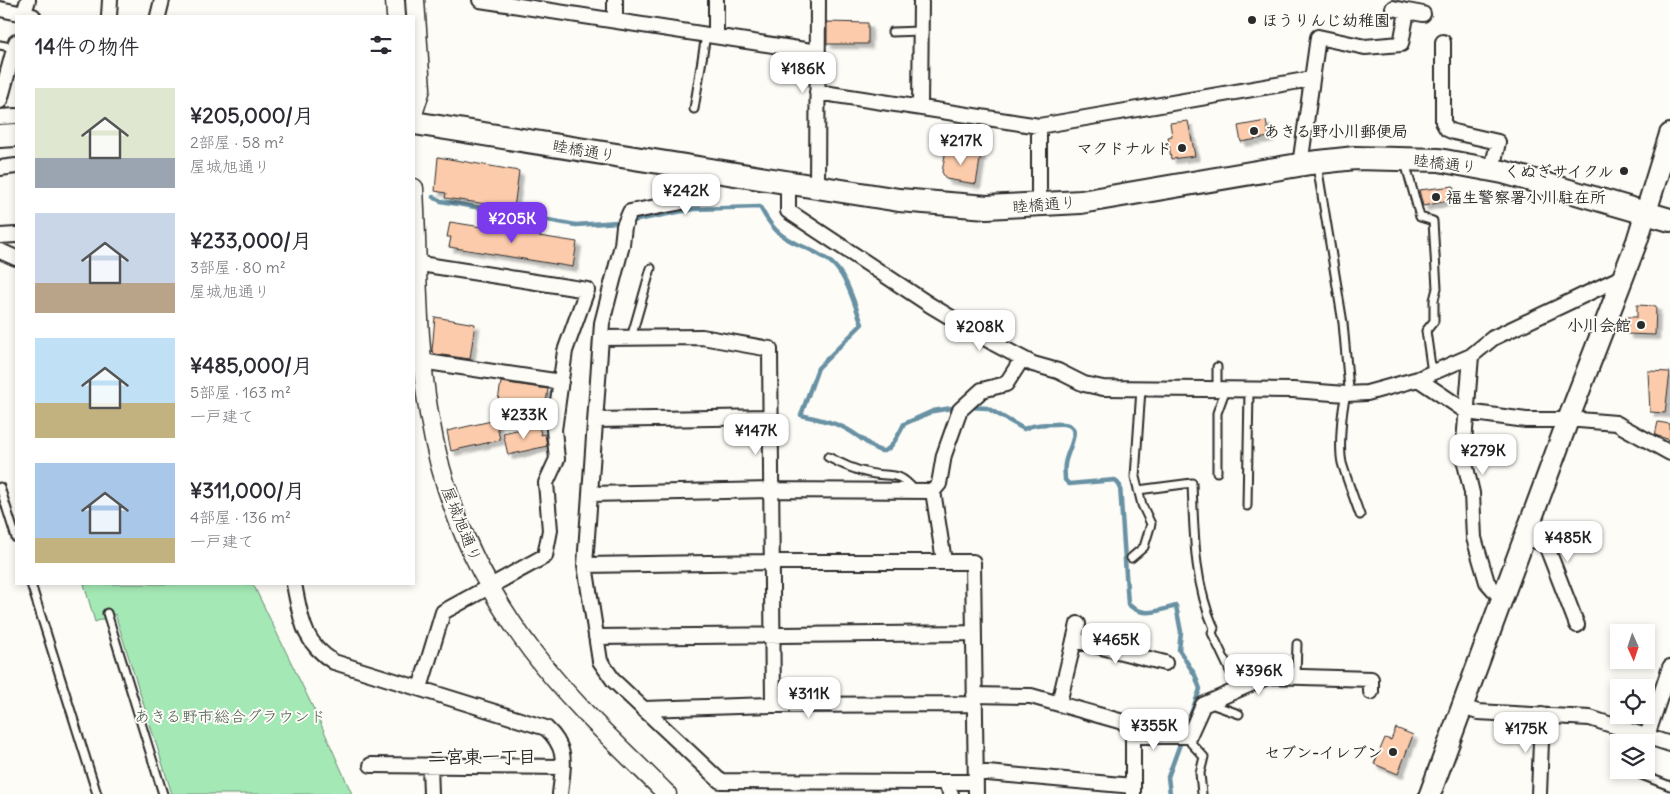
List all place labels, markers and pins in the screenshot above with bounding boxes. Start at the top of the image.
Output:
place label: ほうりんじ幼稚園 [1262,10,1390,30]
marker: ほうりんじ幼稚園 [1246,14,1258,26]
pin: ¥186K [768,52,838,94]
place label: あきる野小川郵便局 [1264,121,1408,141]
pin: ¥217K [926,124,996,166]
marker: あきる野小川郵便局 [1248,125,1260,137]
place label: マクドナルド [1077,138,1172,158]
marker: マクドナルド [1176,142,1188,154]
place label: くぬぎサイクル [1504,161,1614,181]
marker: くぬぎサイクル [1618,165,1630,177]
pin: ¥242K [651,174,721,216]
place label: 福生警察署小川駐在所 [1446,187,1606,207]
marker: 福生警察署小川駐在所 [1430,191,1442,203]
pin: ¥205K [477,202,547,244]
pin: ¥208K [945,310,1015,352]
place label: 小川会館 [1567,315,1631,335]
marker: 小川会館 [1635,319,1647,331]
pin: ¥233K [489,398,559,440]
pin: ¥147K [721,414,791,456]
pin: ¥279K [1448,434,1518,476]
pin: ¥485K [1533,520,1603,563]
pin: ¥465K [1081,622,1151,665]
pin: ¥396K [1224,654,1294,696]
pin: ¥311K [774,676,844,719]
pin: ¥355K [1119,708,1189,751]
pin: ¥175K [1491,712,1561,754]
place label: セブン-イレブン [1264,742,1383,762]
marker: セブン-イレブン [1387,746,1399,758]

